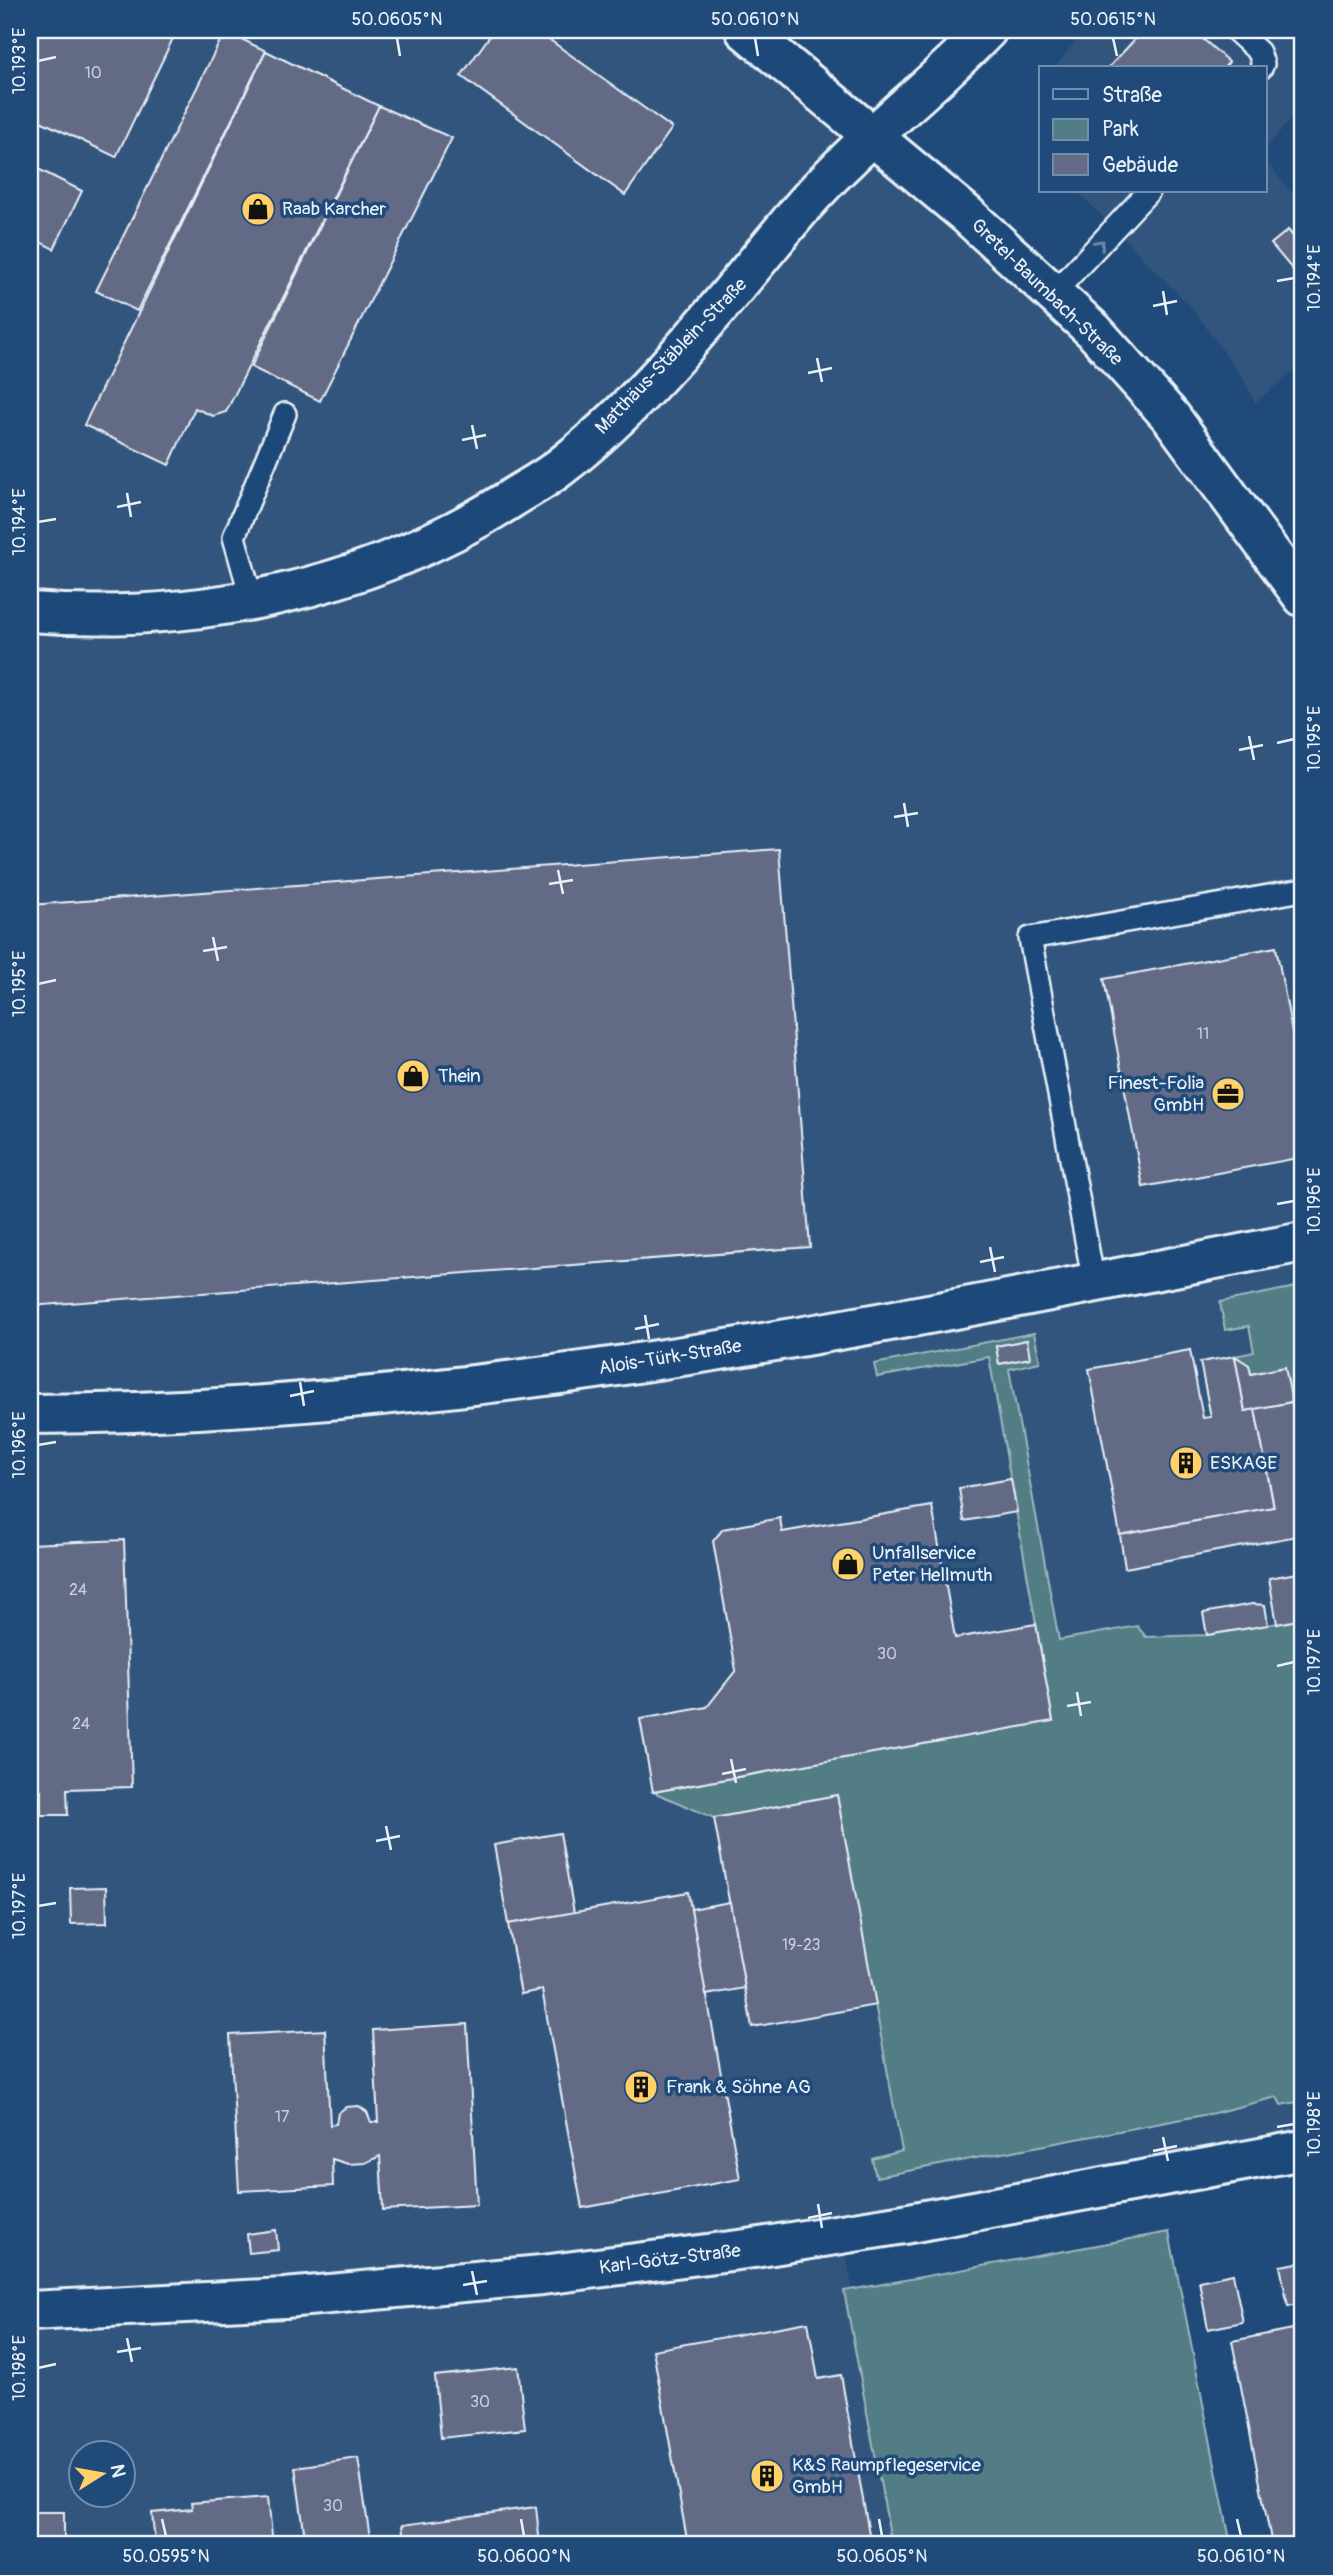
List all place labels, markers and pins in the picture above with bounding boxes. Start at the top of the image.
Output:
shop icon: Raab Karcher [239,190,277,228]
place label: Raab Karcher [282,197,386,221]
shop icon: Thein [394,1057,432,1095]
place label: Thein [438,1064,481,1088]
place label: Finest-Folia GmbH [1108,1071,1204,1117]
office icon: Finest-Folia GmbH [1209,1075,1247,1113]
building icon: ESKAGE [1167,1444,1205,1482]
place label: ESKAGE [1210,1451,1277,1475]
place label: Unfallservice Peter Hellmuth [872,1541,993,1587]
shop icon: Unfallservice Peter Hellmuth [829,1545,867,1583]
building icon: Frank & Söhne AG [622,2068,660,2106]
place label: Frank & Söhne AG [666,2075,811,2099]
place label: K&S Raumpflegeservice GmbH [792,2453,982,2499]
building icon: K&S Raumpflegeservice GmbH [748,2457,786,2495]

